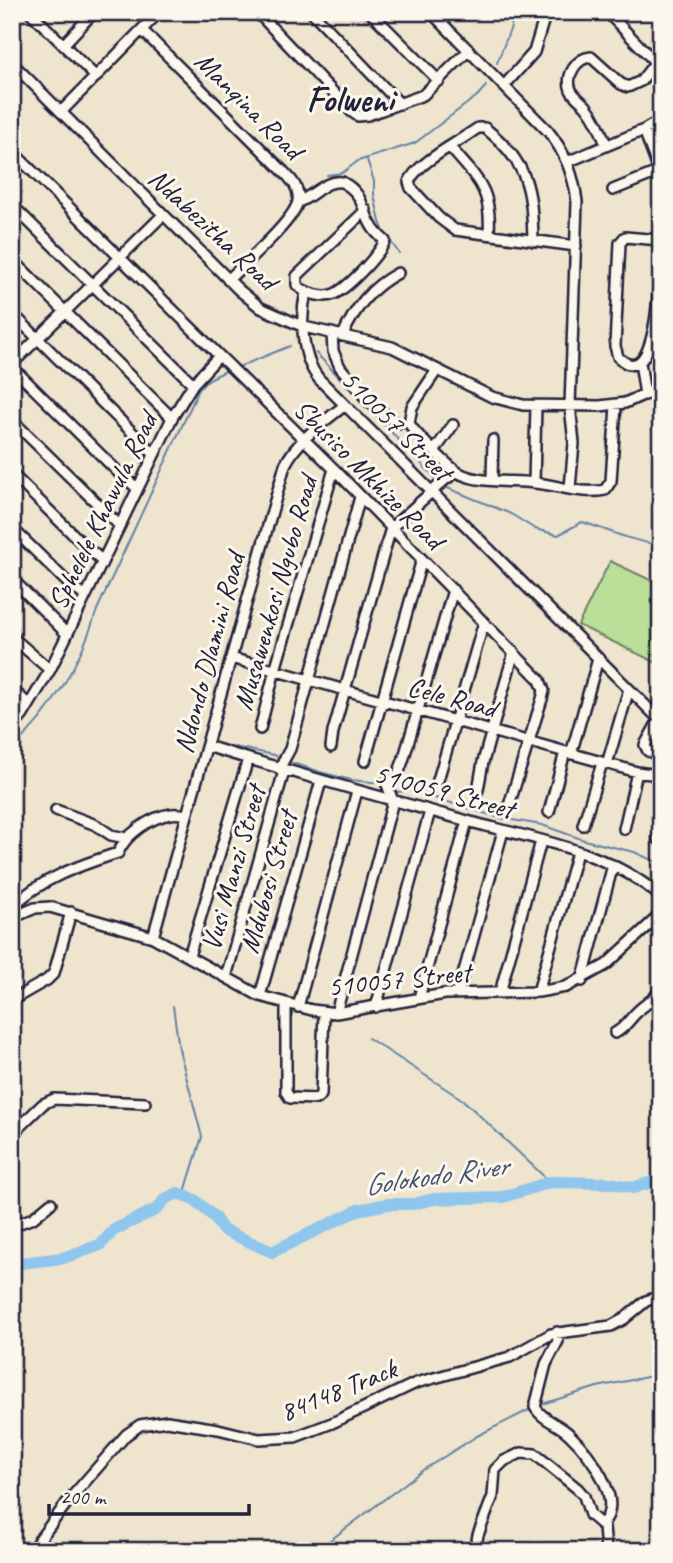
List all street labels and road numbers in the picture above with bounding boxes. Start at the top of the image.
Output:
street label: Manqina Road [188,44,313,169]
street label: Ndabezitha Road [141,160,288,300]
street label: 510057 Street [334,362,463,491]
street label: Sbusiso Mkhize Road [287,392,454,559]
street label: Sphelele Khawula Road [39,404,166,615]
street label: Musawenkosi Ngubo Road [225,468,326,714]
street label: Ndondo Dlamini Road [166,545,254,757]
street label: Cele Road [404,668,504,727]
street label: 510059 Street [370,756,521,827]
street label: Vusi Manzi Street [193,778,274,954]
street label: Mdubosi Street [231,803,306,957]
street label: 510057 Street [326,954,476,1004]
street label: 84148 Track [275,1350,403,1429]

